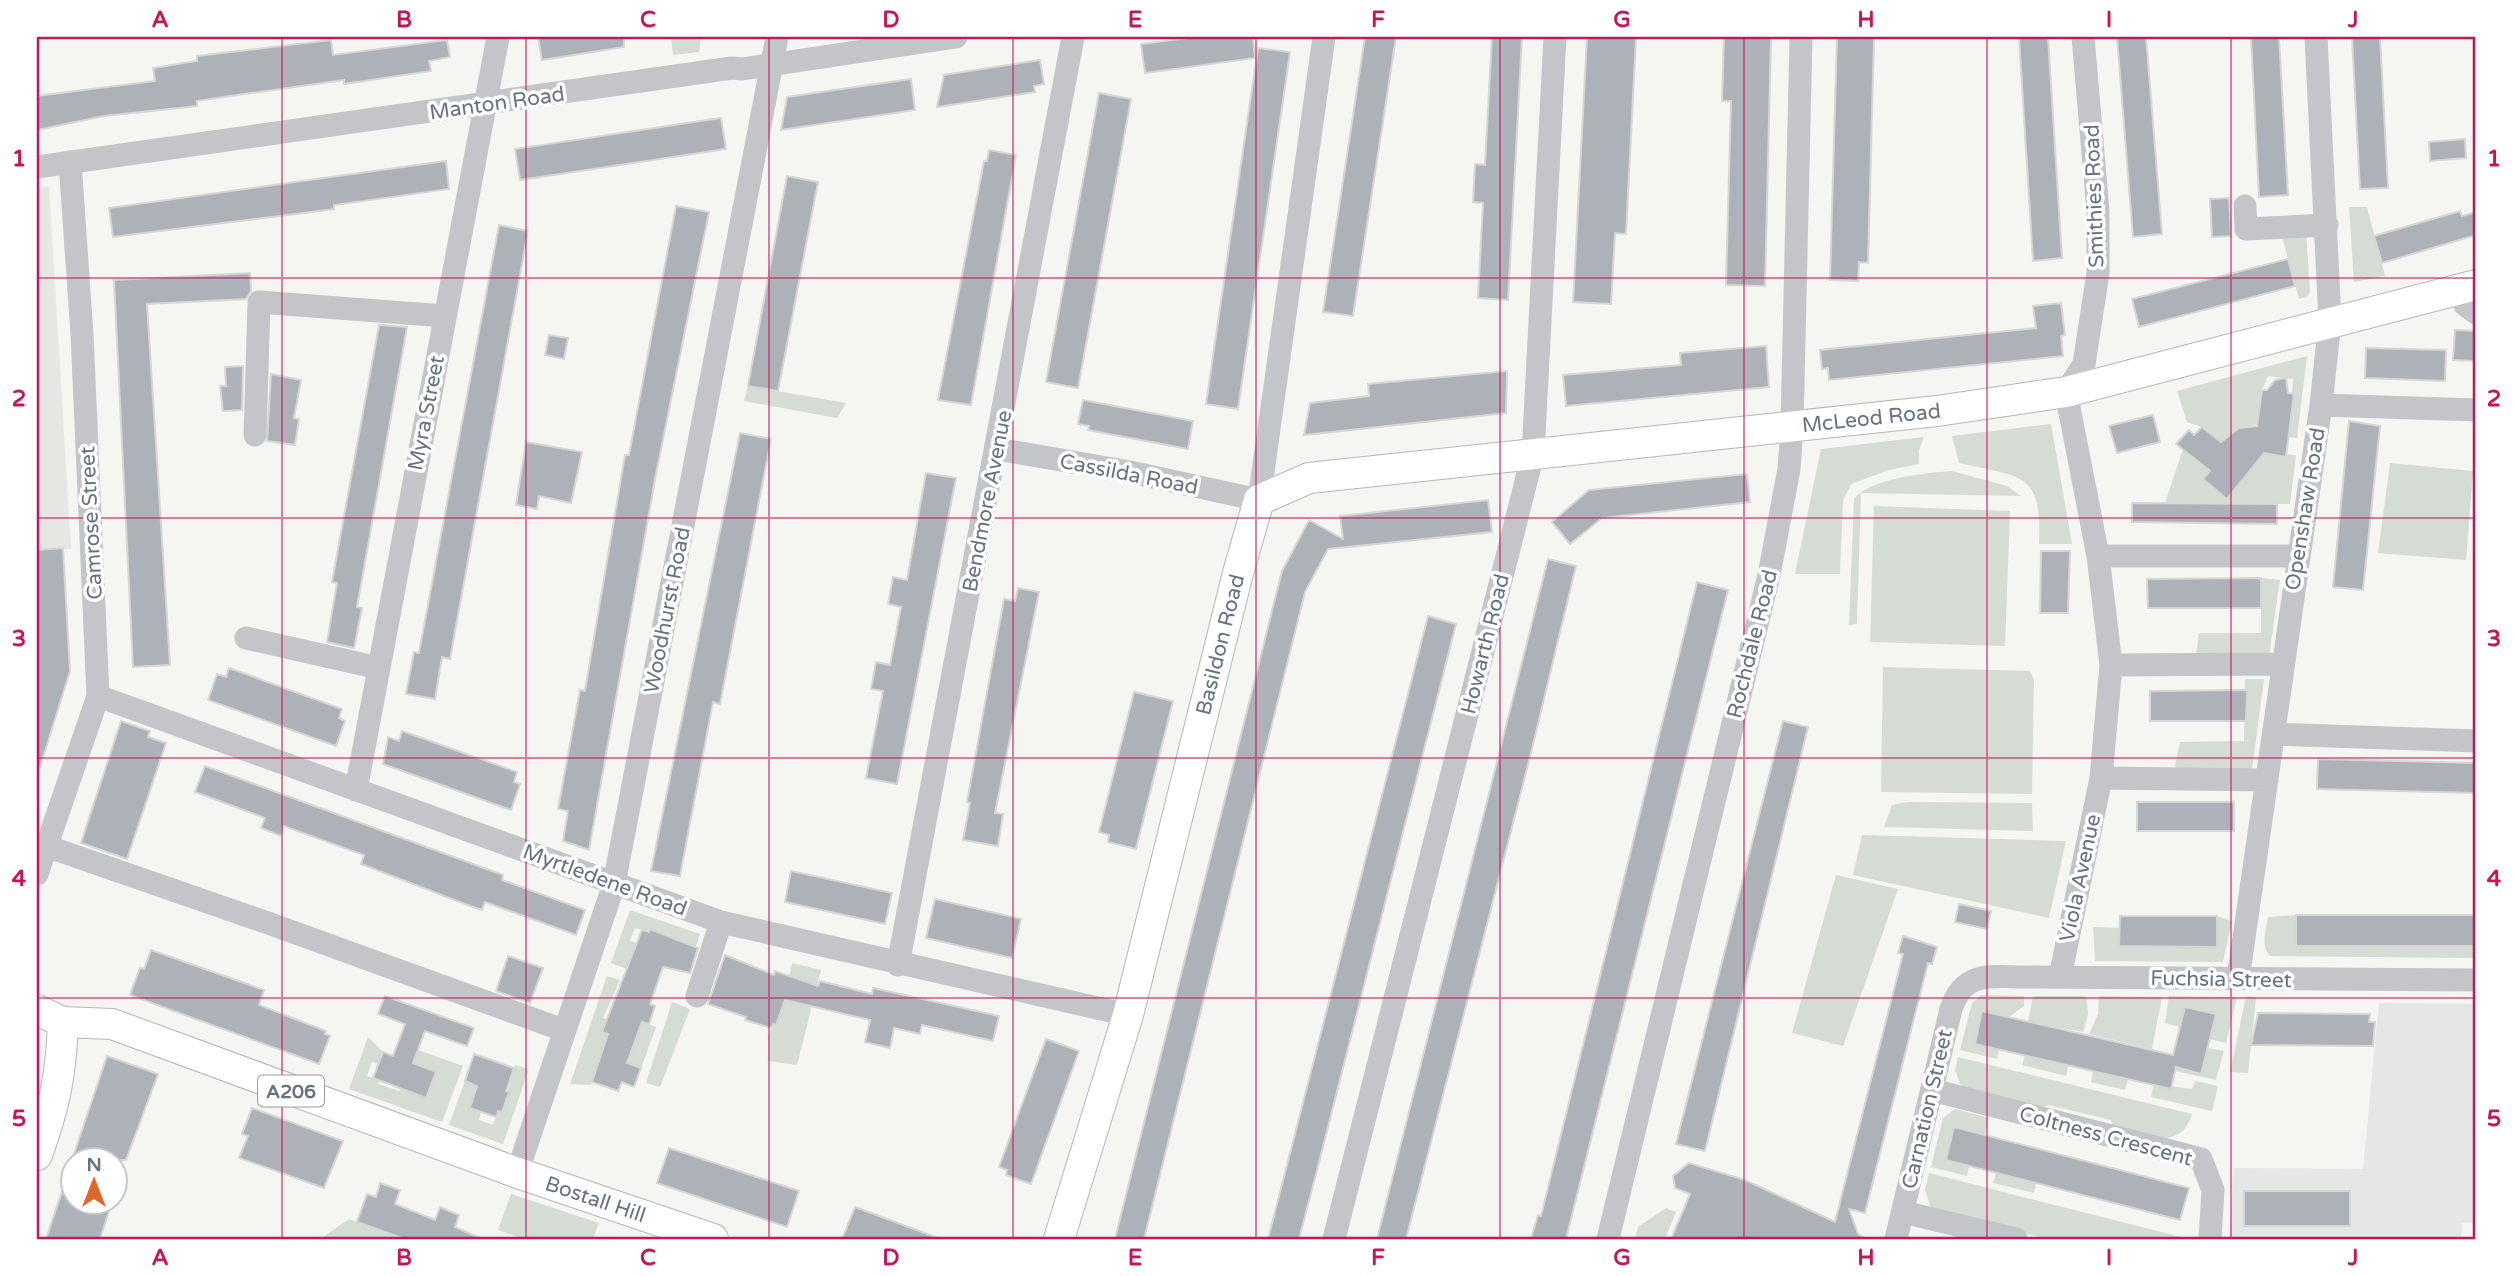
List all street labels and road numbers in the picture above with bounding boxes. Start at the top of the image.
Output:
street label: Manton Road [428,82,566,125]
street label: Smithies Road [2080,124,2109,268]
street label: Myra Street [403,353,450,473]
street label: McLeod Road [1801,399,1942,438]
street label: Bendmore Avenue [958,408,1017,594]
street label: Openshaw Road [2280,426,2331,592]
street label: Camrose Street [75,446,108,600]
street label: Cassilda Road [1058,449,1200,500]
street label: Woodhurst Road [639,525,696,695]
street label: Rochdale Road [1722,567,1783,721]
street label: Howarth Road [1456,571,1515,717]
street label: Basildon Road [1191,572,1250,718]
street label: Viola Avenue [2055,812,2106,944]
street label: Myrtledene Road [519,839,690,922]
street label: Fuchsia Street [2150,966,2292,993]
street label: Carnation Street [1897,1027,1958,1191]
road number: A206 [258,1076,324,1106]
street label: Coltness Crescent [2017,1101,2195,1172]
street label: Bostall Hill [542,1171,649,1228]

